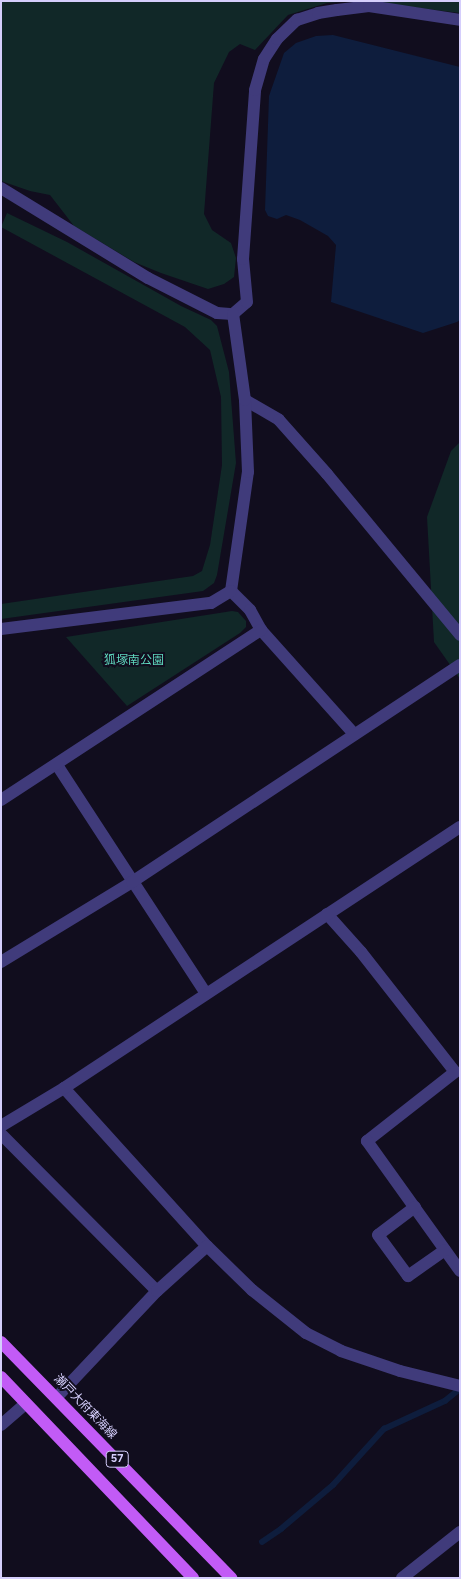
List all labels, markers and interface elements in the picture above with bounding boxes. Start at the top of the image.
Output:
park label: 狐塚南公園 [104,654,164,668]
street label: 瀬戸大府東海線 [51,1372,119,1442]
road number: 57 [104,1450,130,1468]

